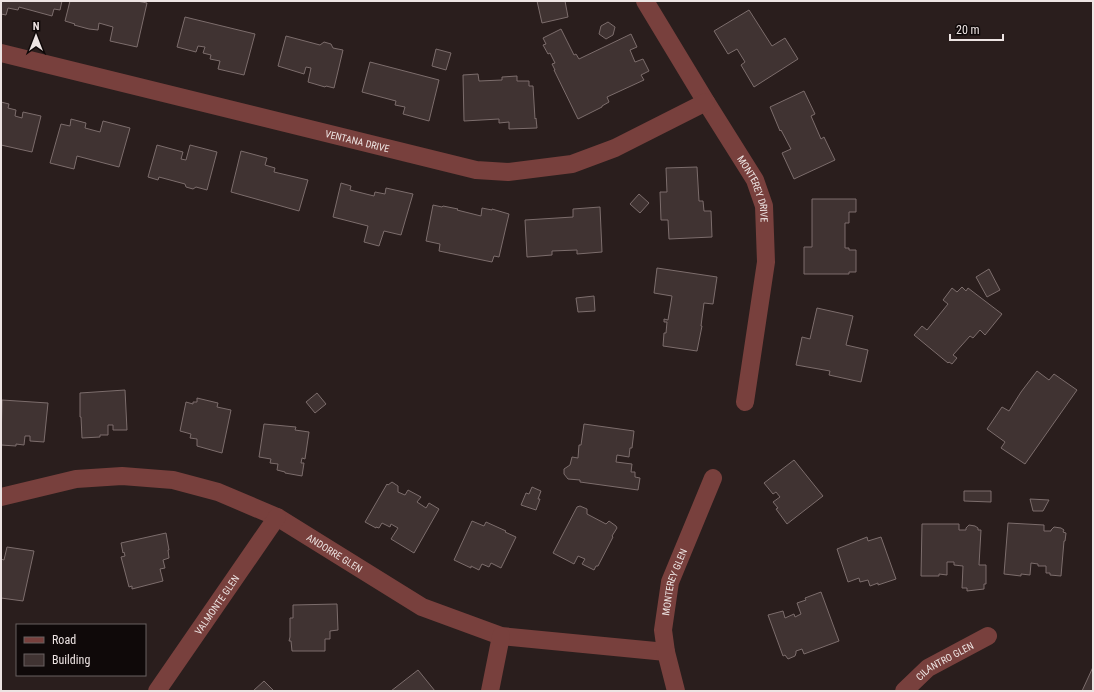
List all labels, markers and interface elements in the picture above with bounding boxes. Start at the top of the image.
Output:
north arrow [16,16,56,56]
scale bar [950,16,1003,42]
text: N [33,20,40,33]
text: 20 m [956,23,980,37]
street label: VENTANA DRIVE [324,128,391,154]
street label: MONTEREY DRIVE [735,153,770,222]
street label: ANDORRE GLEN [305,531,365,574]
street label: MONTEREY GLEN [660,547,689,616]
street label: VALMONTE GLEN [192,573,241,636]
legend [16,624,146,676]
text: Road [52,633,76,647]
street label: CILANTRO GLEN [913,639,975,682]
text: Building [52,653,90,667]

